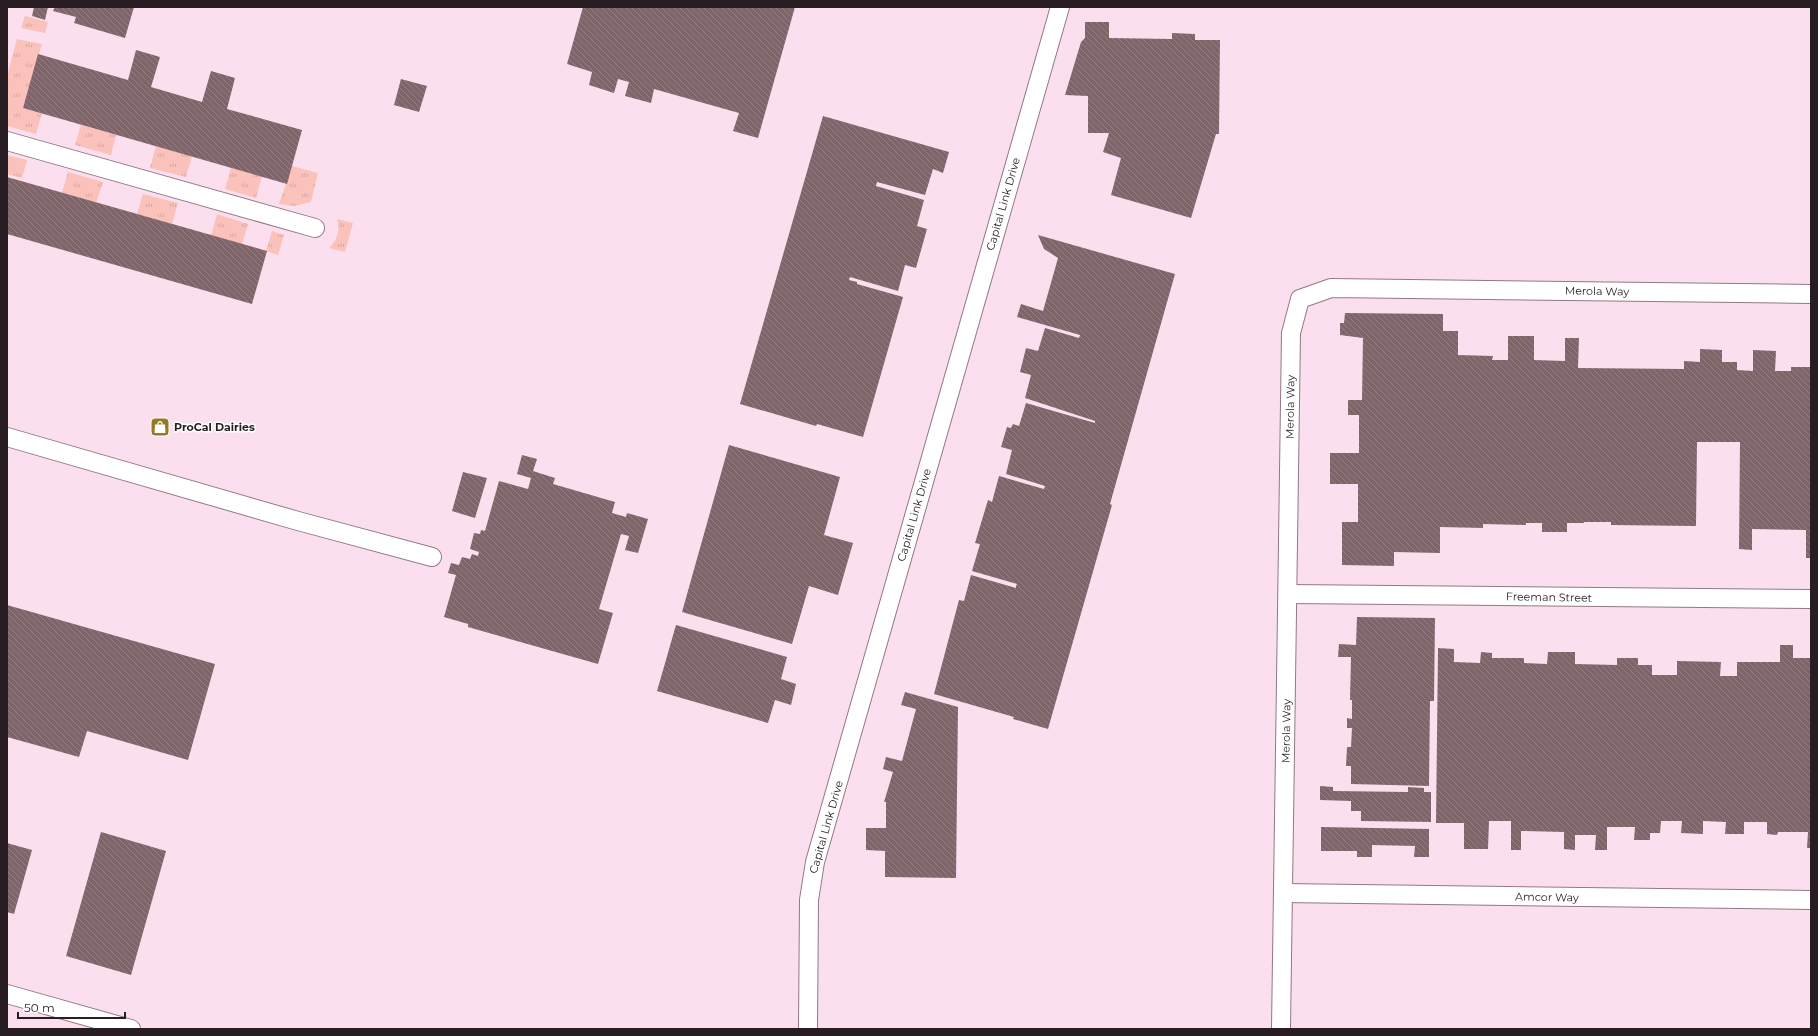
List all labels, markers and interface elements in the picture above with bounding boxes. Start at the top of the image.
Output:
street label: Capital Link Drive [983,155,1023,252]
street label: Merola Way [1565,283,1629,299]
street label: Merola Way [1282,375,1298,439]
shop icon: ProCal Dairies [149,416,171,438]
place label: ProCal Dairies [174,420,255,434]
street label: Capital Link Drive [894,466,934,563]
street label: Freeman Street [1506,589,1593,605]
street label: Merola Way [1278,699,1294,763]
street label: Capital Link Drive [806,778,846,875]
street label: Amcor Way [1515,889,1579,905]
scale bar [18,994,125,1020]
text: 50 m [24,1000,55,1015]

